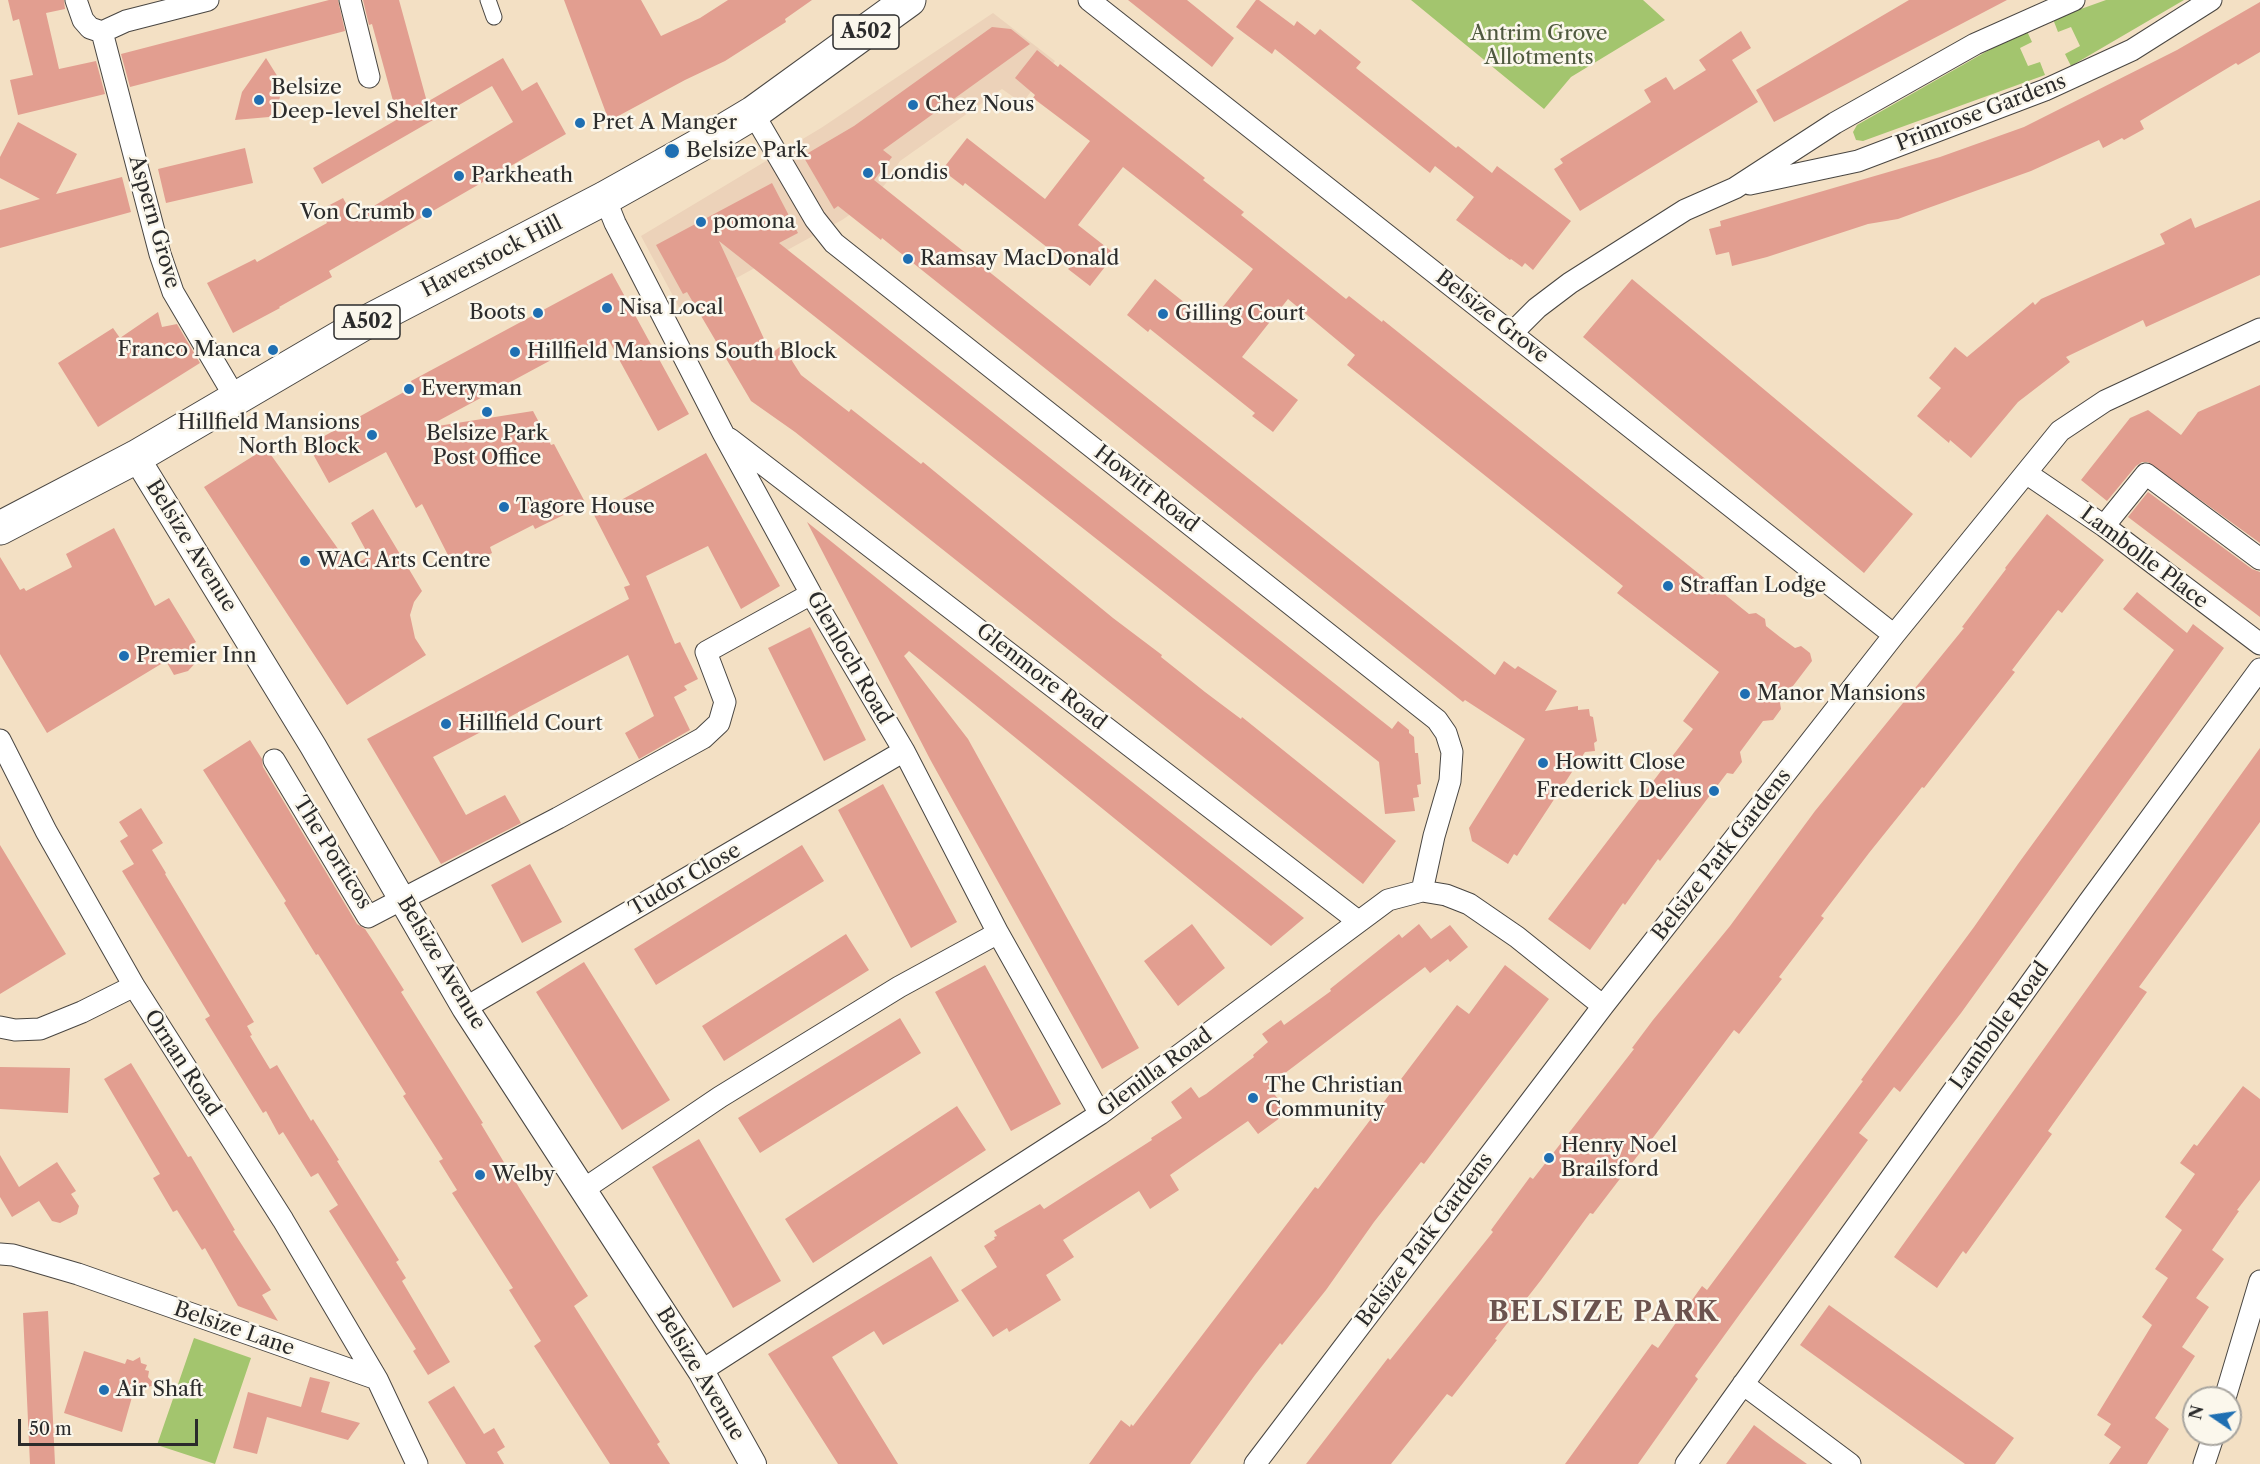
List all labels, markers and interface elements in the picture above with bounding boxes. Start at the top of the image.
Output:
road number: A502 [833,15,899,49]
park label: Antrim Grove Allotments [1471,21,1607,71]
street label: Primrose Gardens [1892,69,2070,157]
place label: Belsize Deep-level Shelter [271,75,458,125]
place label: Chez Nous [925,92,1034,118]
marker: Belsize Deep-level Shelter [252,93,266,107]
marker: Chez Nous [906,98,920,112]
place label: Pret A Manger [592,110,737,136]
marker: Pret A Manger [573,116,587,130]
place label: Belsize Park [686,138,808,164]
marker: Belsize Park [663,142,681,160]
street label: Aspern Grove [123,153,185,291]
place label: Londis [880,160,948,186]
place label: Parkheath [471,163,573,189]
marker: Londis [861,166,875,180]
marker: Parkheath [452,169,466,183]
place label: Von Crumb [300,200,415,226]
marker: Von Crumb [420,206,434,220]
place label: pomona [713,209,795,235]
street label: Haverstock Hill [417,211,567,303]
marker: pomona [694,215,708,229]
place label: Ramsay MacDonald [920,246,1119,272]
marker: Ramsay MacDonald [901,252,915,266]
street label: Belsize Grove [1430,265,1554,369]
place label: Nisa Local [619,295,723,321]
place label: Boots [469,300,526,326]
marker: Nisa Local [600,301,614,315]
place label: Gilling Court [1175,301,1305,327]
road number: A502 [334,305,400,339]
marker: Boots [531,306,545,320]
marker: Gilling Court [1156,307,1170,321]
place label: Franco Manca [118,337,261,363]
place label: Hillfield Mansions South Block [527,339,836,365]
marker: Franco Manca [266,343,280,357]
marker: Hillfield Mansions South Block [508,345,522,359]
place label: Everyman [421,376,522,402]
marker: Everyman [402,382,416,396]
marker: Belsize Park Post Office [480,405,494,419]
place label: Hillfield Mansions North Block [178,410,360,460]
place label: Belsize Park Post Office [426,421,548,471]
marker: Hillfield Mansions North Block [365,428,379,442]
street label: Howitt Road [1089,440,1203,538]
street label: Belsize Avenue [140,475,242,617]
place label: Tagore House [516,494,655,520]
marker: Tagore House [497,500,511,514]
street label: Lambolle Place [2075,502,2213,614]
place label: WAC Arts Centre [317,548,491,574]
marker: WAC Arts Centre [298,554,312,568]
place label: Straffan Lodge [1680,573,1826,599]
marker: Straffan Lodge [1661,579,1675,593]
street label: Glenloch Road [801,587,897,729]
street label: Glenmore Road [971,618,1111,736]
place label: Premier Inn [136,643,257,669]
marker: Premier Inn [117,649,131,663]
place label: Manor Mansions [1757,681,1926,707]
marker: Manor Mansions [1738,687,1752,701]
place label: Hillfield Court [458,711,603,737]
marker: Hillfield Court [439,717,453,731]
place label: Howitt Close [1555,750,1685,776]
marker: Howitt Close [1536,756,1550,770]
street label: Belsize Park Gardens [1647,764,1797,946]
place label: Frederick Delius [1536,778,1702,804]
marker: Frederick Delius [1707,784,1721,798]
street label: The Porticos [287,792,377,914]
street label: Tudor Close [625,838,745,922]
street label: Belsize Avenue [391,892,491,1034]
street label: Lambolle Road [1945,957,2055,1095]
street label: Ornan Road [138,1005,226,1121]
street label: Glenilla Road [1093,1023,1217,1123]
place label: The Christian Community [1265,1073,1403,1123]
marker: The Christian Community [1246,1091,1260,1105]
place label: Henry Noel Brailsford [1561,1133,1677,1183]
street label: Belsize Park Gardens [1351,1148,1499,1332]
marker: Henry Noel Brailsford [1542,1151,1556,1165]
place label: Welby [492,1162,555,1188]
marker: Welby [473,1168,487,1182]
street label: Belsize Lane [170,1297,298,1361]
district label: BELSIZE PARK [1489,1297,1719,1329]
street label: Belsize Avenue [650,1303,750,1445]
place label: Air Shaft [116,1377,204,1403]
marker: Air Shaft [97,1383,111,1397]
north arrow [2182,1386,2242,1446]
text: N [2185,1403,2208,1421]
scale bar [21,1407,201,1445]
text: 50 m [29,1418,72,1440]

